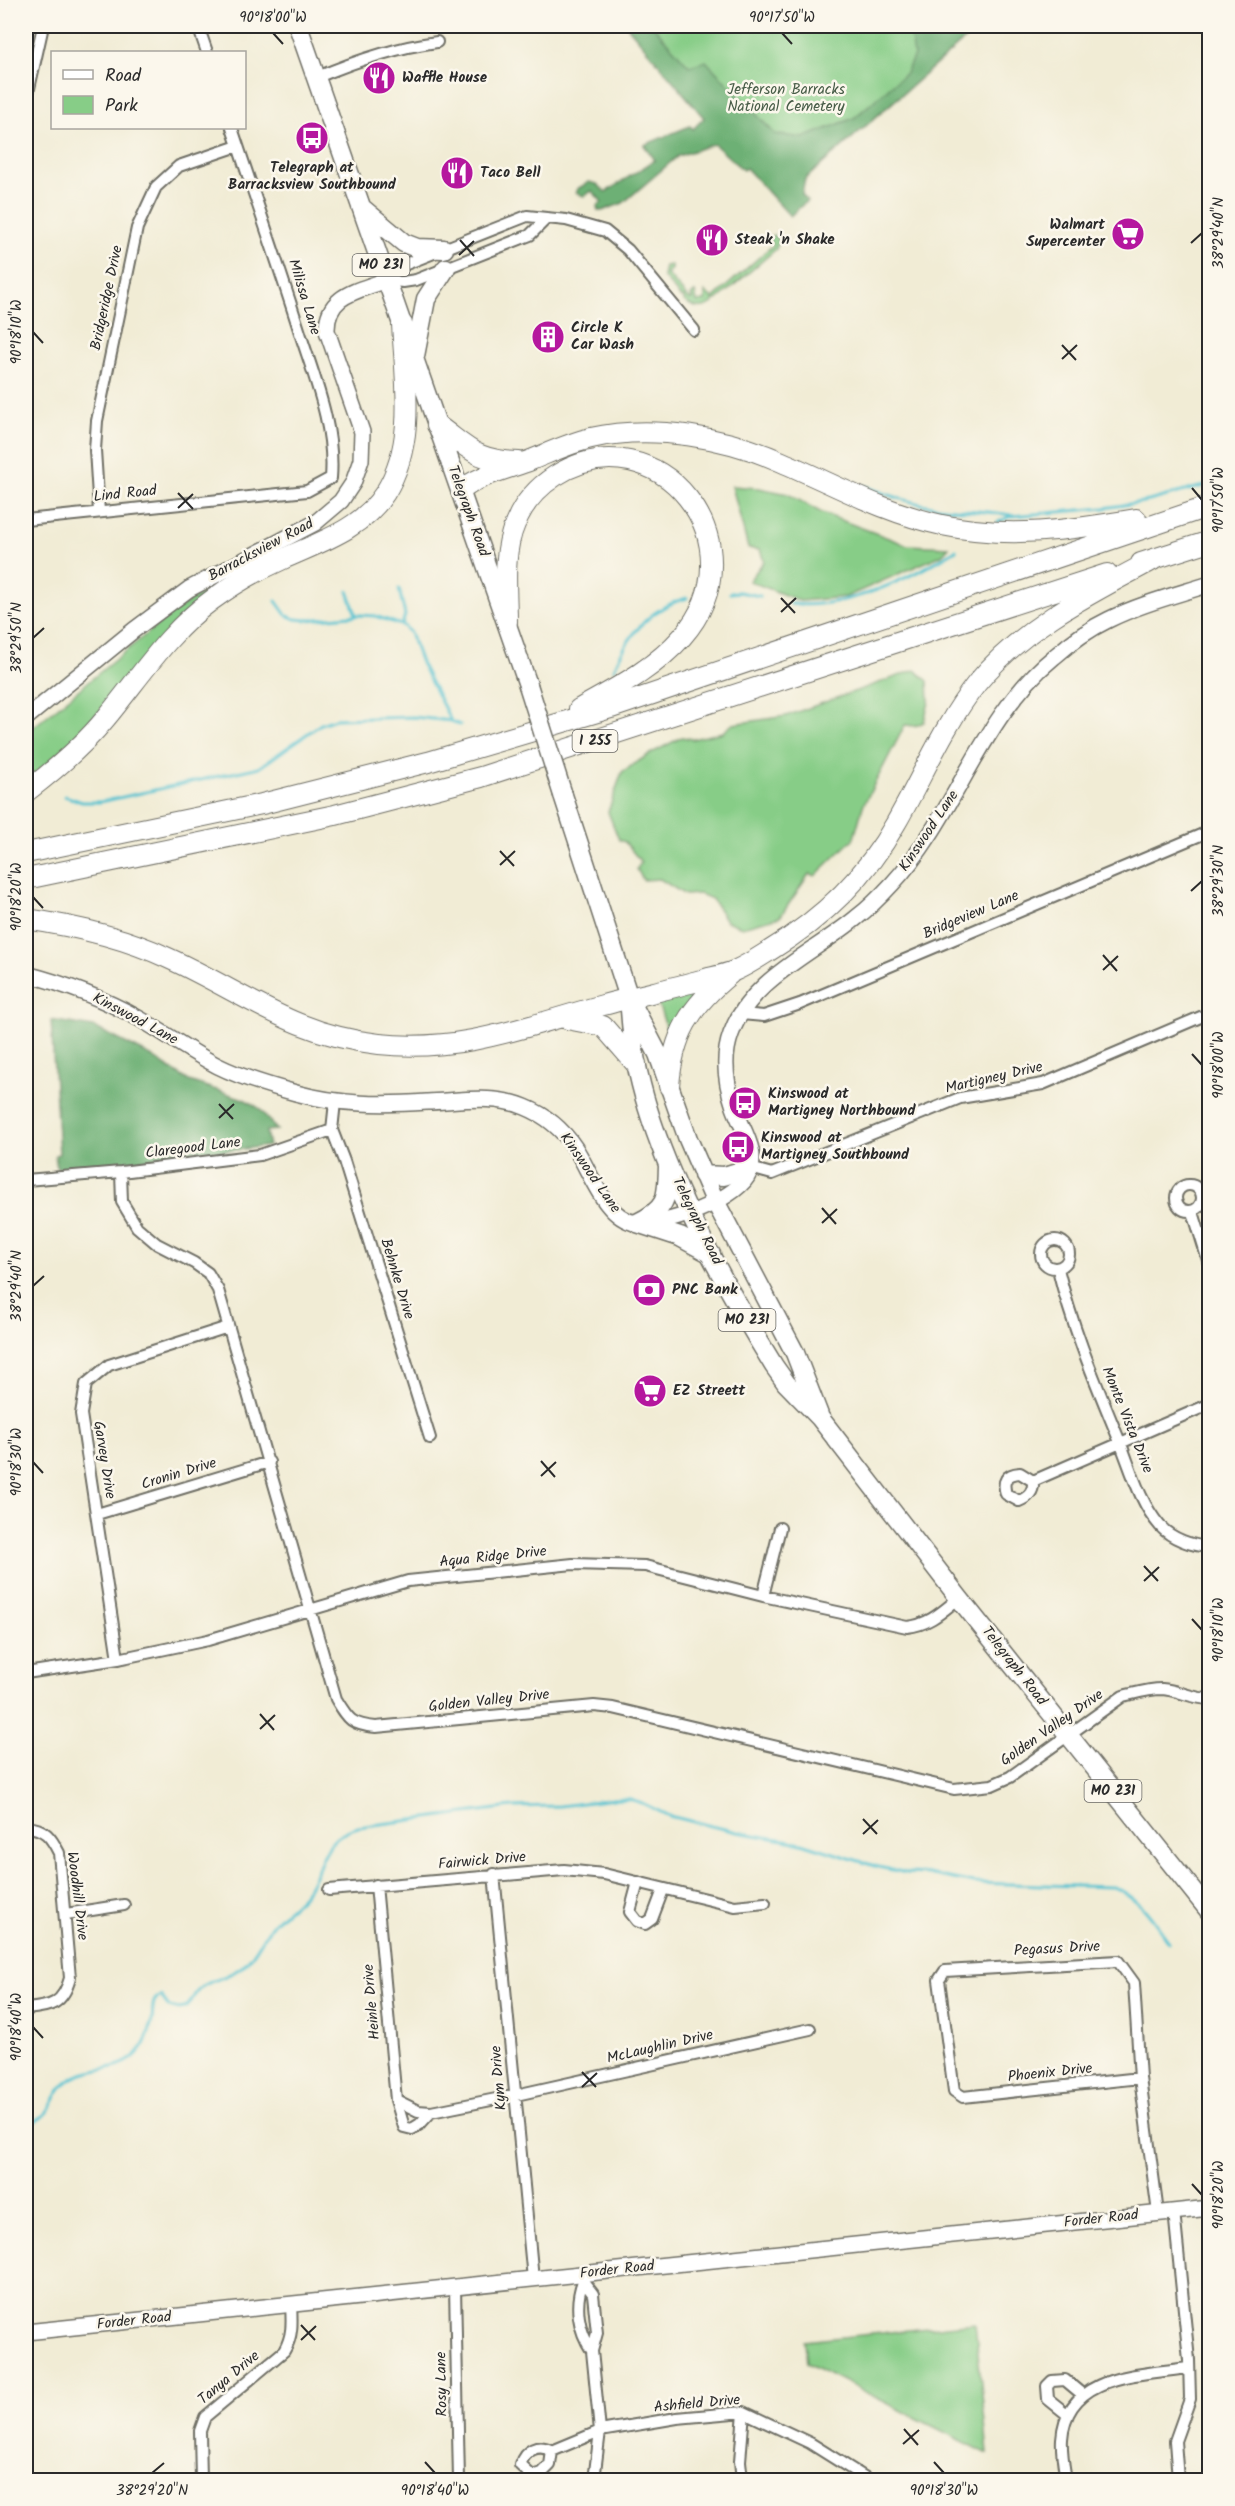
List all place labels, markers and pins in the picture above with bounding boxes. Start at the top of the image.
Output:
restaurant icon: Waffle House [361,60,397,96]
place label: Waffle House [402,66,488,90]
bus stop icon: Telegraph at Barracksview Southbound [294,120,330,156]
restaurant icon: Taco Bell [439,155,475,191]
place label: Telegraph at Barracksview Southbound [228,156,397,197]
place label: Taco Bell [480,161,540,185]
place label: Walmart Supercenter [1026,213,1106,254]
supermarket icon: Walmart Supercenter [1110,216,1146,252]
restaurant icon: Steak 'n Shake [694,222,730,258]
place label: Steak 'n Shake [735,228,835,252]
place label: Circle K Car Wash [571,316,634,357]
building icon: Circle K Car Wash [530,319,566,355]
place label: Kinswood at Martigney Northbound [768,1082,916,1123]
bus stop icon: Kinswood at Martigney Northbound [727,1085,763,1121]
place label: Kinswood at Martigney Southbound [761,1126,910,1167]
bus stop icon: Kinswood at Martigney Southbound [720,1129,756,1165]
bank icon: PNC Bank [631,1272,667,1308]
place label: PNC Bank [672,1278,738,1302]
supermarket icon: EZ Streett [632,1373,668,1409]
place label: EZ Streett [673,1379,746,1403]

